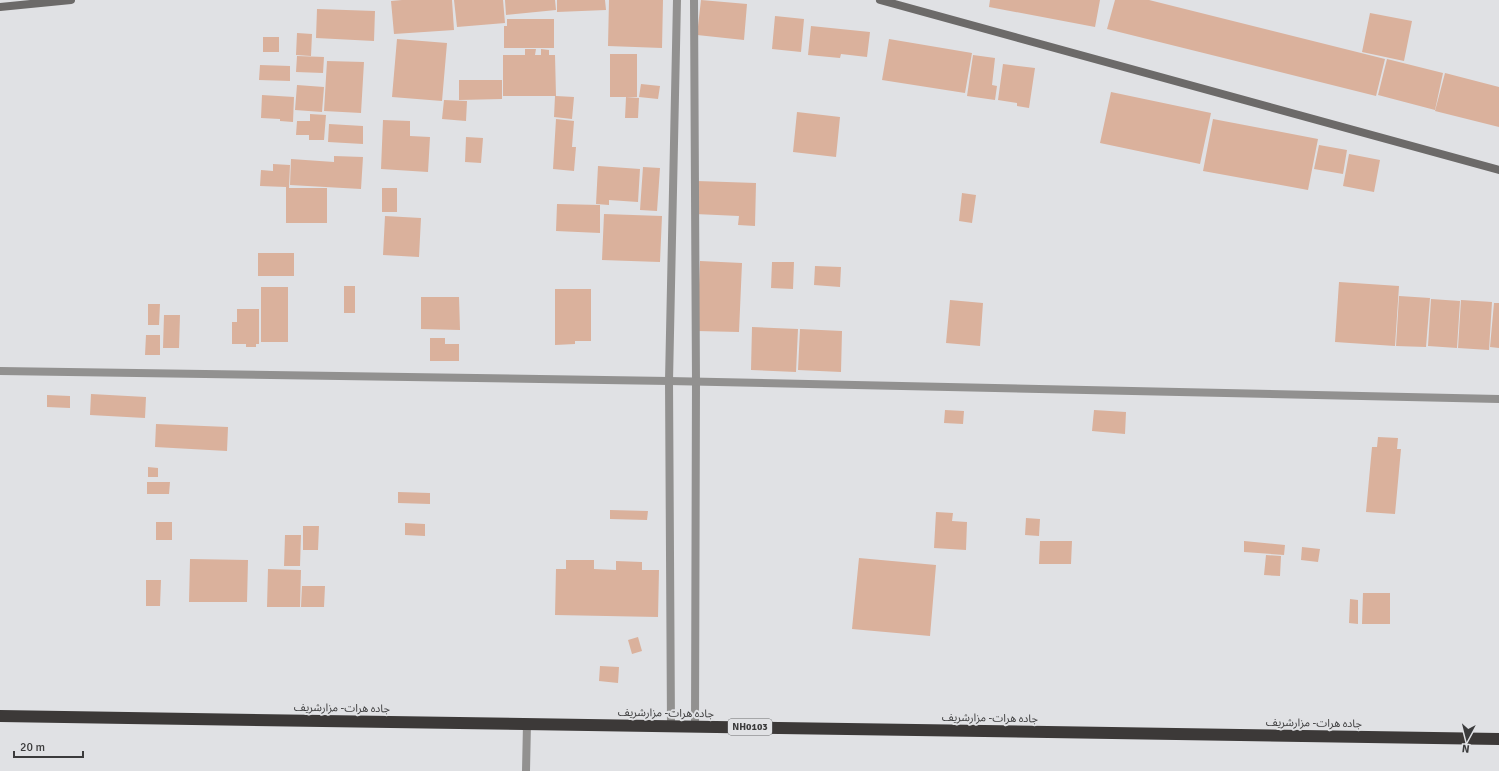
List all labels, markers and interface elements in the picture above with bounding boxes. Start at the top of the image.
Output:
street label: جاده هرات- مزارشریف [294,701,391,715]
street label: جاده هرات- مزارشریف [618,706,715,720]
street label: جاده هرات- مزارشریف [942,711,1039,725]
street label: جاده هرات- مزارشریف [1266,716,1363,730]
road number: NH0103 [728,719,772,735]
north arrow [1447,719,1487,759]
scale bar [14,733,83,759]
text: 20 m [20,740,45,755]
text: N [1461,742,1470,755]

